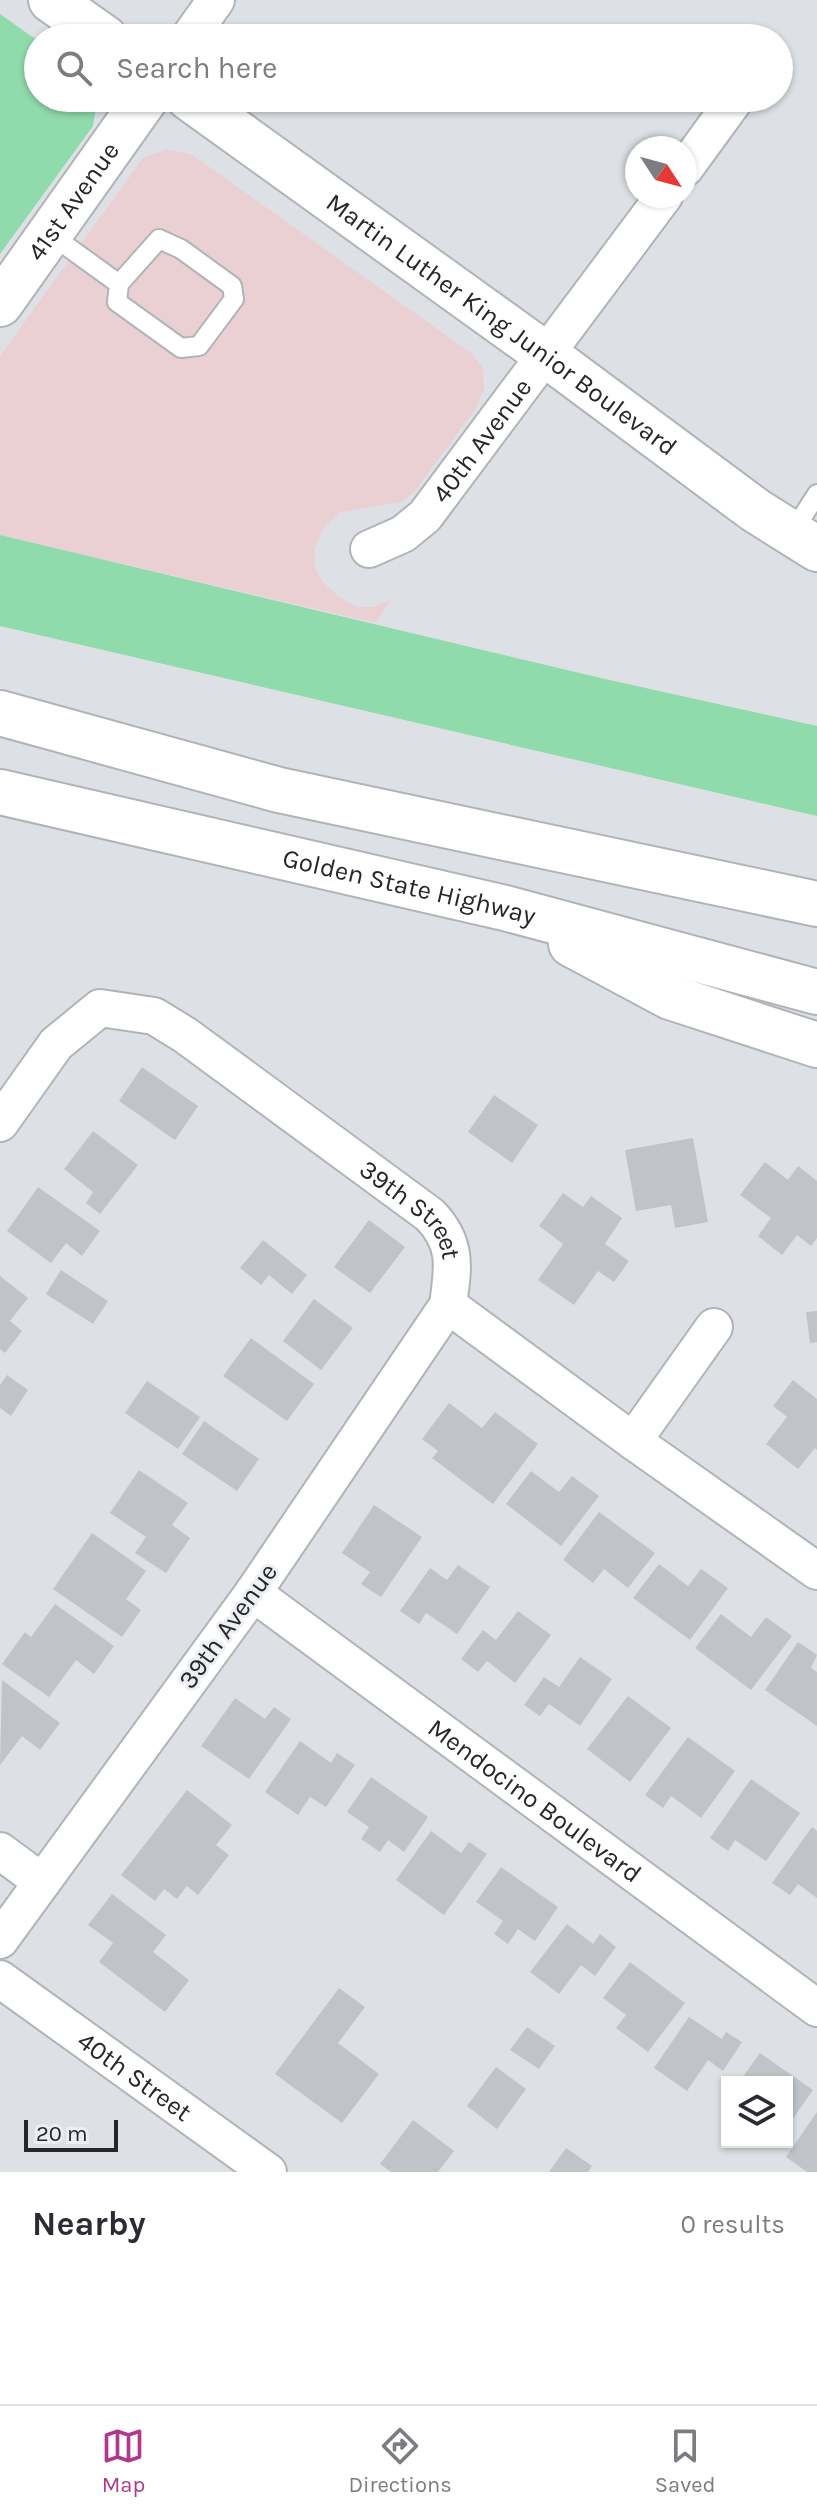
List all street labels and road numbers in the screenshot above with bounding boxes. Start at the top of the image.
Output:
street label: 41st Avenue [20,136,126,267]
street label: Martin Luther King Junior Boulevard [320,186,683,462]
street label: 40th Avenue [425,372,538,509]
street label: Golden State Highway [280,842,539,931]
street label: 39th Street [354,1153,467,1262]
street label: 39th Avenue [172,1557,284,1695]
street label: Mendocino Boulevard [422,1712,648,1889]
street label: 40th Street [72,2025,198,2128]

